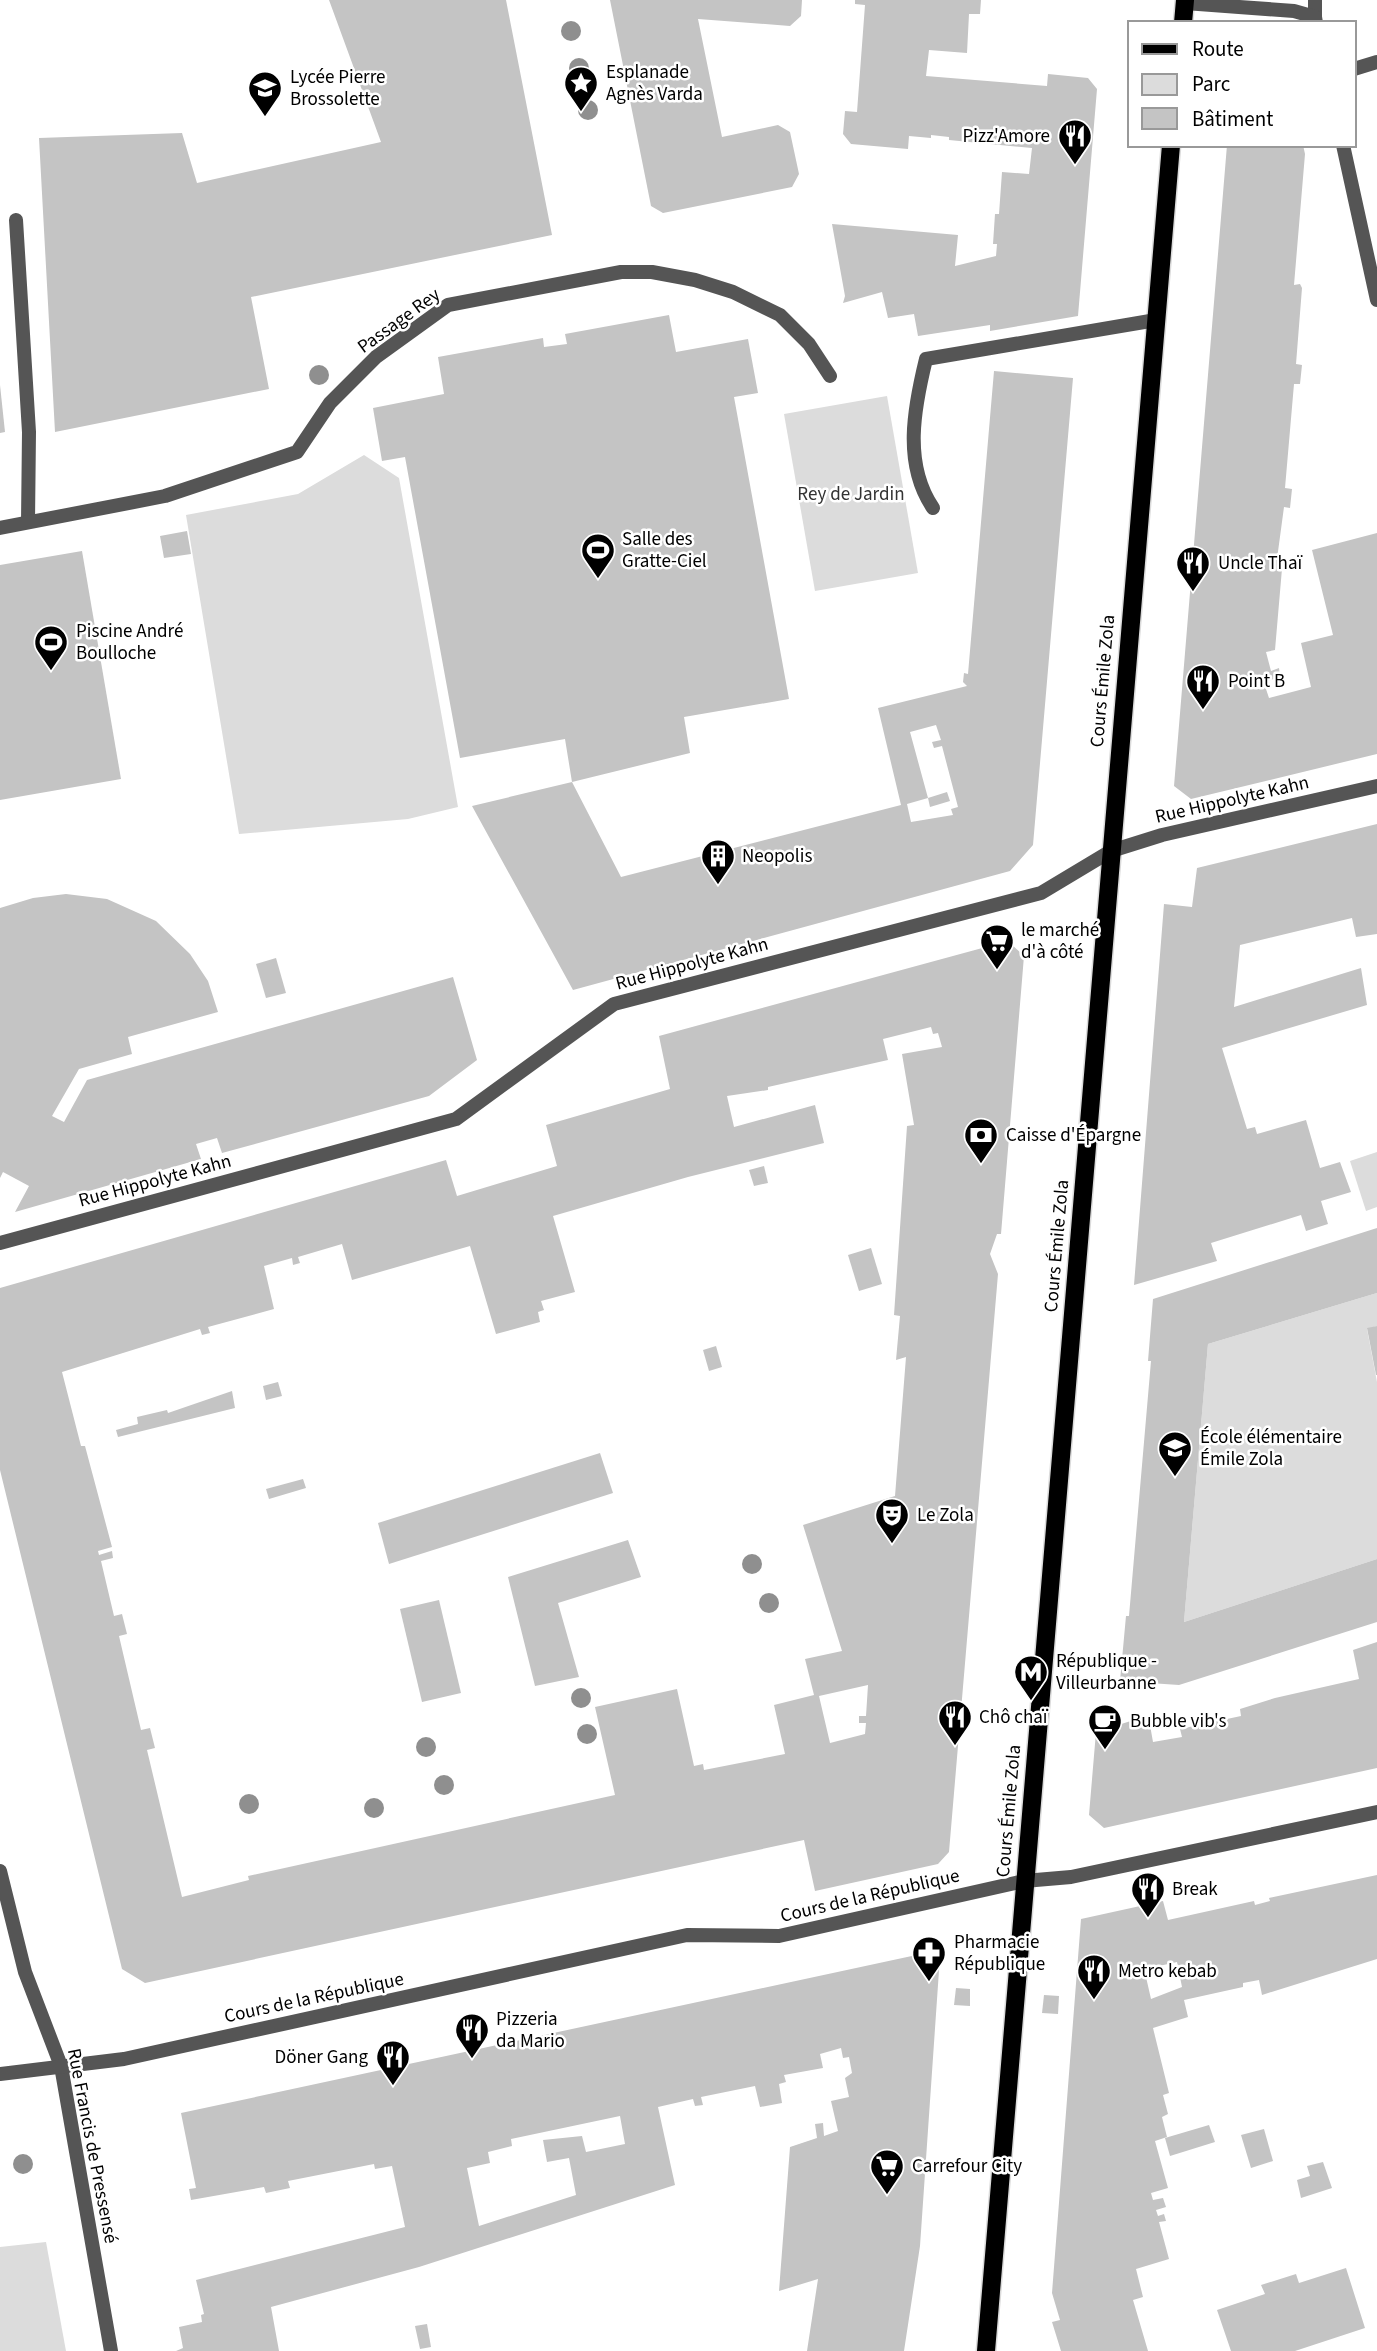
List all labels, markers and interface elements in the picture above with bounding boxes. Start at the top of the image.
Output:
legend [1128,21,1356,147]
text: Route [1192,34,1244,64]
place label: Esplanade Agnès Varda [606,59,703,108]
place label: Lycée Pierre Brossolette [290,64,386,113]
place icon: Esplanade Agnès Varda [562,64,600,113]
school or university icon: Lycée Pierre Brossolette [246,69,284,118]
text: Parc [1192,69,1231,99]
text: Bâtiment [1192,104,1273,134]
restaurant icon: Pizz'Amore [1056,117,1094,166]
place label: Pizz'Amore [963,123,1050,150]
street label: Passage Rey [352,282,446,360]
park label: Rey de Jardin [797,481,905,508]
place label: Salle des Gratte-Ciel [622,526,707,575]
sports icon: Salle des Gratte-Ciel [579,531,617,580]
restaurant icon: Uncle Thaï [1174,544,1212,593]
place label: Uncle Thaï [1218,550,1303,577]
street label: Cours Émile Zola [1084,614,1122,748]
place label: Piscine André Boulloche [76,618,183,667]
sports icon: Piscine André Boulloche [32,623,70,672]
restaurant icon: Point B [1184,662,1222,711]
place label: Point B [1228,668,1285,695]
street label: Rue Hippolyte Kahn [1152,769,1312,831]
building icon: Neopolis [699,837,737,886]
place label: Neopolis [742,843,812,870]
place label: le marché d'à côté [1021,917,1099,966]
supermarket icon: le marché d'à côté [978,922,1016,971]
street label: Rue Hippolyte Kahn [613,931,771,997]
bank icon: Caisse d'Épargne [962,1116,1000,1165]
place label: Caisse d'Épargne [1006,1122,1141,1149]
street label: Rue Hippolyte Kahn [76,1148,234,1214]
street label: Cours Émile Zola [1038,1179,1076,1313]
place label: École élémentaire Émile Zola [1200,1424,1342,1473]
school or university icon: École élémentaire Émile Zola [1156,1429,1194,1478]
theatre icon: Le Zola [873,1496,911,1545]
place label: Le Zola [917,1502,974,1529]
place label: République - Villeurbanne [1056,1648,1157,1697]
metro station icon: République - Villeurbanne [1012,1653,1050,1702]
restaurant icon: Chô chaï [936,1698,974,1747]
cafe icon: Bubble vib's [1086,1702,1124,1751]
place label: Chô chaï [979,1704,1049,1731]
place label: Bubble vib's [1130,1708,1226,1735]
street label: Cours Émile Zola [990,1744,1028,1878]
street label: Cours de la République [778,1862,962,1930]
restaurant icon: Break [1129,1870,1167,1919]
place label: Break [1172,1876,1218,1903]
place label: Pharmacie République [954,1929,1045,1978]
pharmacy icon: Pharmacie République [910,1934,948,1983]
restaurant icon: Metro kebab [1075,1952,1113,2001]
place label: Metro kebab [1118,1958,1217,1985]
street label: Cours de la République [222,1966,406,2030]
place label: Pizzeria da Mario [496,2006,565,2055]
restaurant icon: Pizzeria da Mario [453,2011,491,2060]
restaurant icon: Döner Gang [374,2038,412,2087]
place label: Döner Gang [275,2044,368,2071]
street label: Rue Francis de Pressensé [60,2046,124,2246]
supermarket icon: Carrefour City [868,2147,906,2196]
place label: Carrefour City [912,2153,1022,2180]

